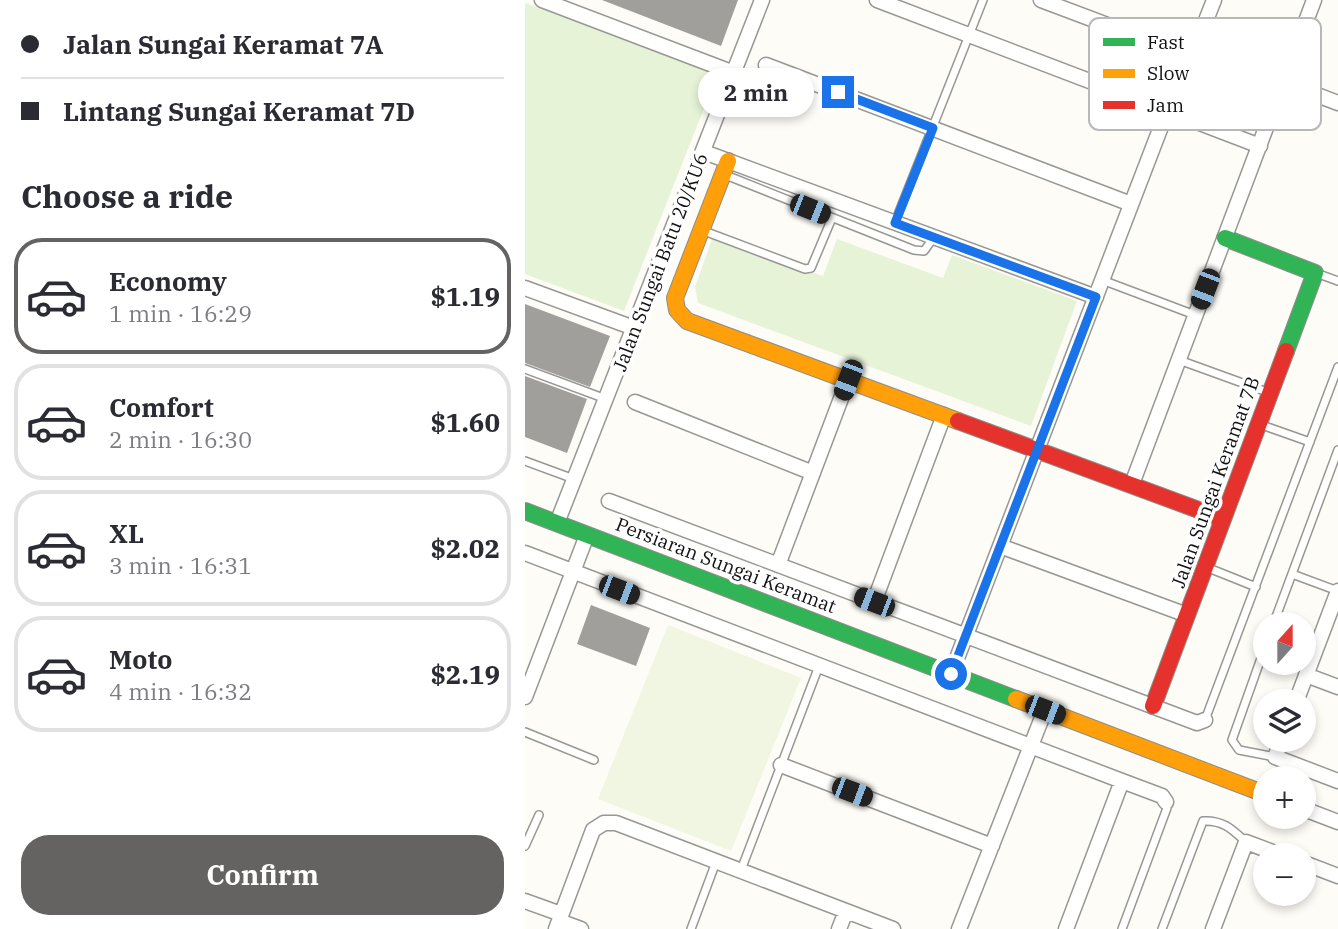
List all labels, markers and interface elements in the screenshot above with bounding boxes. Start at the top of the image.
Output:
legend [1089,18,1321,130]
text: Jalan Sungai Keramat 7A [63,27,384,61]
text: Fast [1147,30,1185,54]
text: Slow [1147,61,1189,85]
callout: 2 min [698,68,813,116]
route end [822,76,854,108]
text: 2 min [724,77,788,107]
text: Jam [1147,93,1184,117]
text: Lintang Sungai Keramat 7D [63,94,415,128]
street label: Jalan Sungai Batu 20/KU6 [607,149,713,375]
text: Choose a ride [21,175,233,217]
car [787,191,834,227]
text: Economy [109,264,227,298]
icon: car [25,265,88,328]
car [1188,266,1223,312]
text: $1.19 [430,279,500,313]
text: 1 min · 16:29 [109,298,252,328]
car [831,357,866,403]
street label: Jalan Sungai Keramat 7B [1166,373,1264,591]
text: Comfort [109,390,214,424]
icon: car [25,391,88,454]
text: $1.60 [430,405,500,439]
text: 2 min · 16:30 [109,424,252,454]
street label: Persiaran Sungai Keramat [612,512,840,618]
text: XL [109,516,144,550]
icon: car [25,517,88,580]
text: $2.02 [430,531,500,565]
text: 3 min · 16:31 [109,550,252,580]
car [596,573,643,607]
car [851,585,898,619]
north arrow [1253,612,1316,676]
map controls [1253,612,1316,906]
text: Moto [109,642,172,676]
icon: car [25,643,88,706]
text: $2.19 [430,657,500,691]
route start [935,658,967,690]
text: 4 min · 16:32 [109,676,252,706]
button: layers [1253,689,1316,752]
car [1022,693,1069,727]
button: + [1253,766,1316,829]
car [829,775,876,809]
button: Confirm [21,835,504,915]
button: − [1253,843,1316,906]

